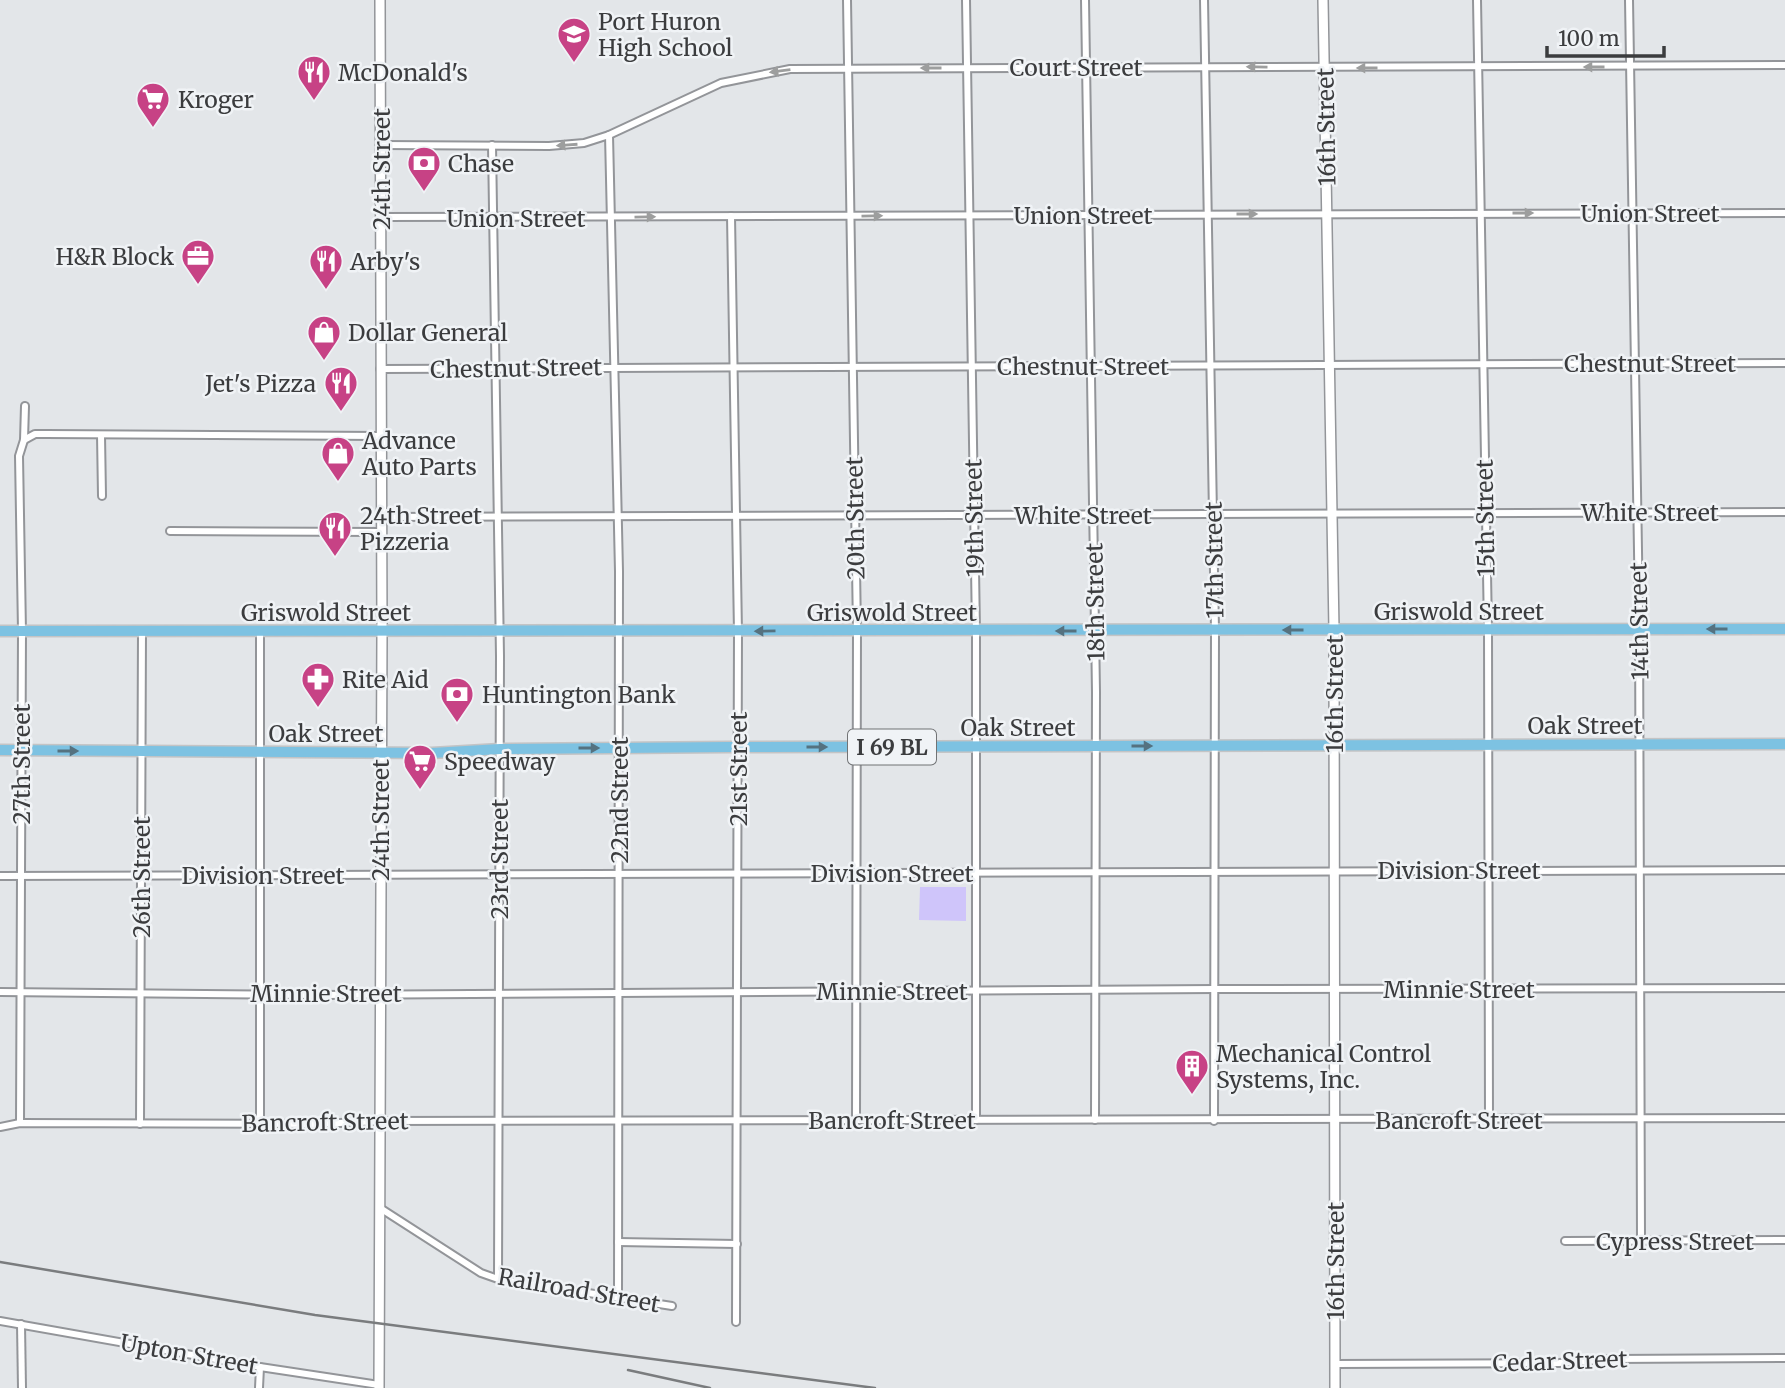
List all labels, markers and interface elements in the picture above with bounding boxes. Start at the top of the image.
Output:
place label: Port Huron High School [598,7,733,62]
scale bar [1547,14,1664,58]
school or university icon: Port Huron High School [555,15,593,64]
text: 100 m [1558,25,1620,52]
restaurant icon: McDonald's [295,53,333,102]
street label: Court Street [1009,53,1143,82]
place label: McDonald's [338,58,468,87]
one-way arrow [1246,61,1268,73]
one-way arrow [1583,61,1605,73]
one-way arrow [920,62,942,74]
one-way arrow [1356,62,1378,74]
one-way arrow [769,65,791,76]
street label: 16th Street [1310,68,1342,186]
supermarket icon: Kroger [134,80,172,129]
place label: Kroger [178,85,254,114]
street label: 24th Street [367,108,396,230]
one-way arrow [556,139,578,150]
bank icon: Chase [405,144,443,193]
place label: Chase [448,149,514,178]
street label: Union Street [1580,199,1720,228]
street label: Union Street [1013,201,1153,230]
street label: Union Street [446,204,586,233]
one-way arrow [1512,207,1534,219]
one-way arrow [1236,208,1258,220]
one-way arrow [861,210,883,222]
one-way arrow [634,211,656,222]
office icon: H&R Block [179,237,217,286]
place label: H&R Block [55,242,174,271]
restaurant icon: Arby's [307,242,345,291]
place label: Arby's [349,247,420,276]
shop icon: Dollar General [305,313,343,362]
place label: Dollar General [348,318,508,347]
street label: Chestnut Street [1564,349,1736,378]
street label: Chestnut Street [430,352,602,384]
street label: Chestnut Street [997,352,1169,381]
restaurant icon: Jet's Pizza [322,364,360,413]
place label: Jet's Pizza [204,369,316,398]
place label: Advance Auto Parts [361,426,477,481]
shop icon: Advance Auto Parts [319,434,357,483]
street label: 20th Street [839,456,871,580]
street label: 19th Street [958,458,990,578]
street label: 15th Street [1469,459,1501,577]
street label: White Street [1580,498,1719,527]
place label: 24th Street Pizzeria [360,501,482,556]
street label: White Street [1013,501,1152,530]
street label: 17th Street [1198,501,1230,619]
restaurant icon: 24th Street Pizzeria [316,509,354,558]
street label: 18th Street [1079,542,1111,662]
street label: 14th Street [1623,562,1655,680]
street label: Griswold Street [1374,597,1544,626]
street label: Griswold Street [241,598,411,627]
street label: Griswold Street [807,598,977,627]
one-way arrow [1282,624,1304,636]
one-way arrow [1706,624,1728,635]
one-way arrow [1055,625,1077,637]
one-way arrow [754,626,776,637]
street label: 16th Street [1320,635,1349,753]
pharmacy icon: Rite Aid [299,660,337,709]
place label: Rite Aid [342,665,429,694]
bank icon: Huntington Bank [438,675,476,724]
place label: Huntington Bank [482,680,676,709]
street label: 27th Street [7,704,36,824]
street label: Oak Street [1528,711,1642,740]
street label: 21st Street [724,712,753,826]
street label: Oak Street [961,713,1075,742]
street label: Oak Street [269,719,383,748]
road number: I 69 BL [848,730,936,764]
street label: 22nd Street [605,736,634,864]
one-way arrow [1132,740,1154,752]
one-way arrow [806,741,828,753]
supermarket icon: Speedway [401,742,439,791]
one-way arrow [579,742,601,754]
one-way arrow [57,745,79,757]
place label: Speedway [444,747,556,776]
street label: 24th Street [366,759,395,881]
street label: 23rd Street [485,799,514,919]
street label: 26th Street [127,816,156,938]
street label: Division Street [1377,856,1541,885]
street label: Division Street [810,859,974,888]
street label: Division Street [181,861,345,890]
street label: Minnie Street [1383,975,1535,1004]
street label: Minnie Street [816,977,968,1006]
street label: Minnie Street [250,979,402,1008]
place label: Mechanical Control Systems, Inc. [1216,1039,1431,1094]
building icon: Mechanical Control Systems, Inc. [1173,1047,1211,1096]
street label: Bancroft Street [241,1106,409,1138]
street label: Bancroft Street [808,1106,976,1135]
street label: Bancroft Street [1375,1106,1543,1135]
street label: 16th Street [1321,1202,1350,1320]
street label: Cypress Street [1596,1227,1754,1256]
street label: Railroad Street [496,1261,662,1319]
street label: Upton Street [118,1328,260,1380]
street label: Cedar Street [1492,1344,1628,1378]

